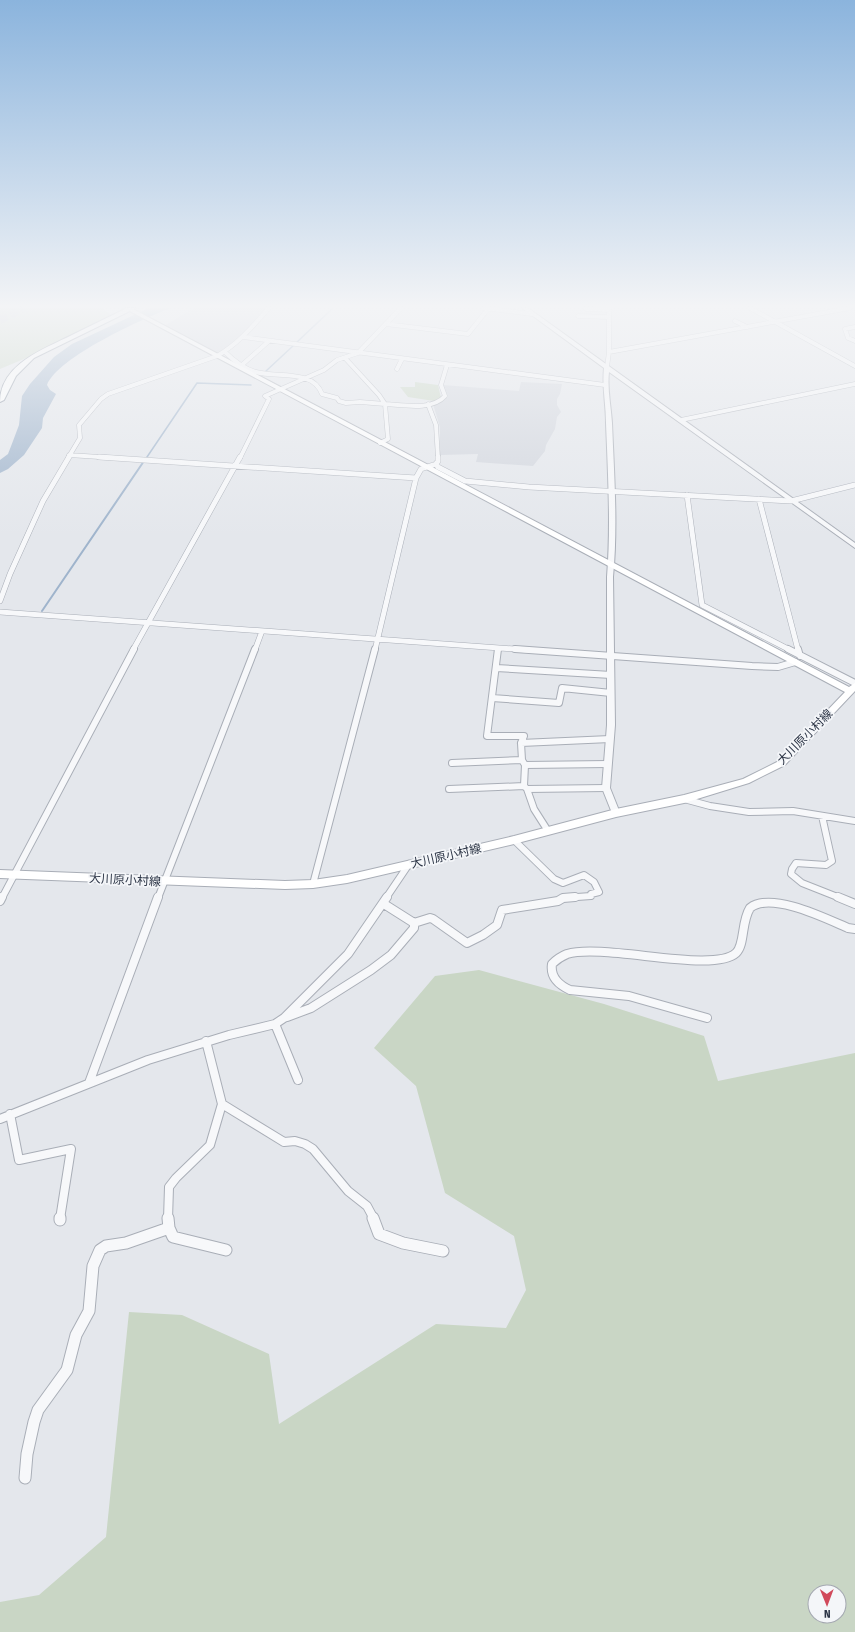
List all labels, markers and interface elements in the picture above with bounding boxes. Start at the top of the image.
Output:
street label: 大川原小村線 [775,707,835,767]
street label: 大川原小村線 [409,841,483,871]
street label: 大川原小村線 [89,871,161,889]
north arrow [807,1584,847,1624]
text: N [824,1607,831,1620]

